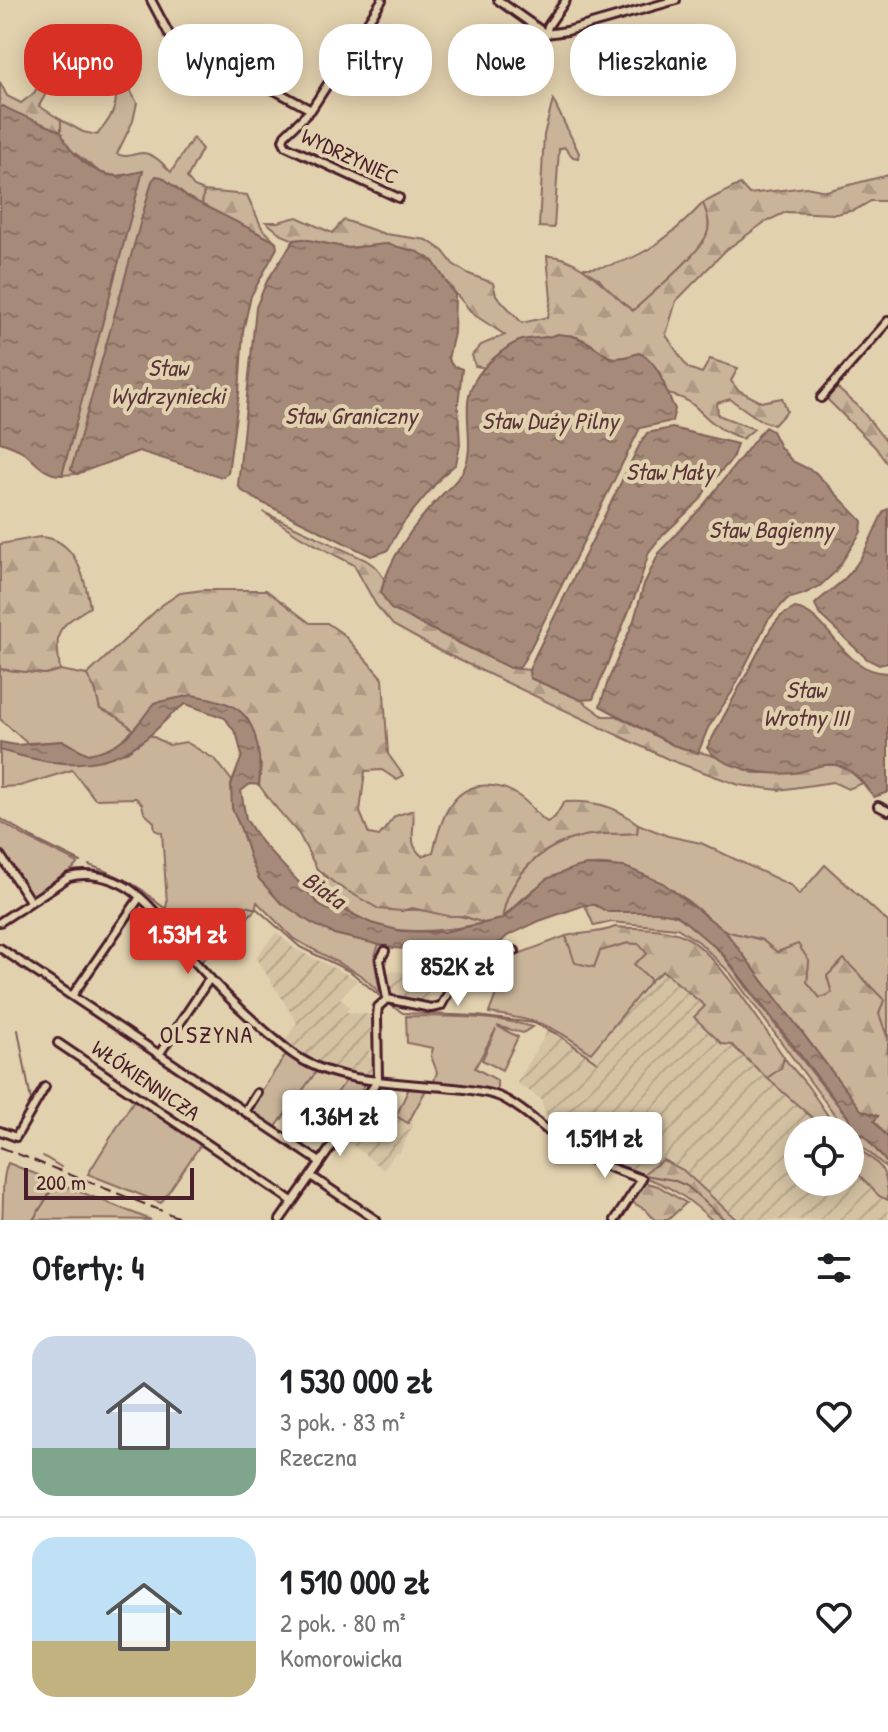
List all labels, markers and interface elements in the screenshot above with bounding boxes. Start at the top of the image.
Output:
chip: Kupno [24,24,142,96]
chip: Wynajem [158,24,303,96]
chip: Filtry [319,24,432,96]
chip: Nowe [448,24,554,96]
chip: Mieszkanie [570,24,736,96]
street label: WYDRZYNIEC [297,121,403,191]
water label: Staw Wydrzyniecki [111,351,228,412]
water label: Staw Graniczny [285,399,420,432]
water label: Staw Duży Pilny [482,404,621,437]
water label: Staw Mały [626,455,717,488]
water label: Staw Bagienny [709,513,836,546]
water label: Staw Wrotny III [763,673,851,734]
water label: Biała [297,863,354,917]
pin: 1.53M zł [105,908,271,976]
text: 1.53M zł [148,916,228,951]
pin: 852K zł [384,940,532,1008]
text: 852K zł [420,948,496,983]
district label: OLSZYNA [160,1018,254,1050]
street label: WŁÓKIENNICZA [86,1033,206,1127]
pin: 1.36M zł [257,1090,423,1158]
text: 1.36M zł [300,1098,380,1133]
pin: 1.51M zł [522,1112,688,1180]
map controls [784,1116,864,1196]
button: locate [784,1116,864,1196]
text: 1.51M zł [566,1120,644,1155]
scale bar [24,1164,194,1200]
text: 200 m [36,1167,86,1197]
text: Oferty: 4 [32,1245,144,1291]
icon: filters [812,1246,856,1290]
text: 1 530 000 zł [280,1358,434,1404]
icon: home [96,1368,192,1464]
icon: heart [812,1394,856,1438]
text: 3 pok. · 83 m² [280,1404,405,1439]
text: Rzeczna [280,1439,356,1474]
text: 1 510 000 zł [280,1559,431,1605]
icon: home [96,1569,192,1665]
icon: heart [812,1595,856,1639]
text: 2 pok. · 80 m² [280,1605,406,1640]
text: Komorowicka [280,1640,402,1675]

